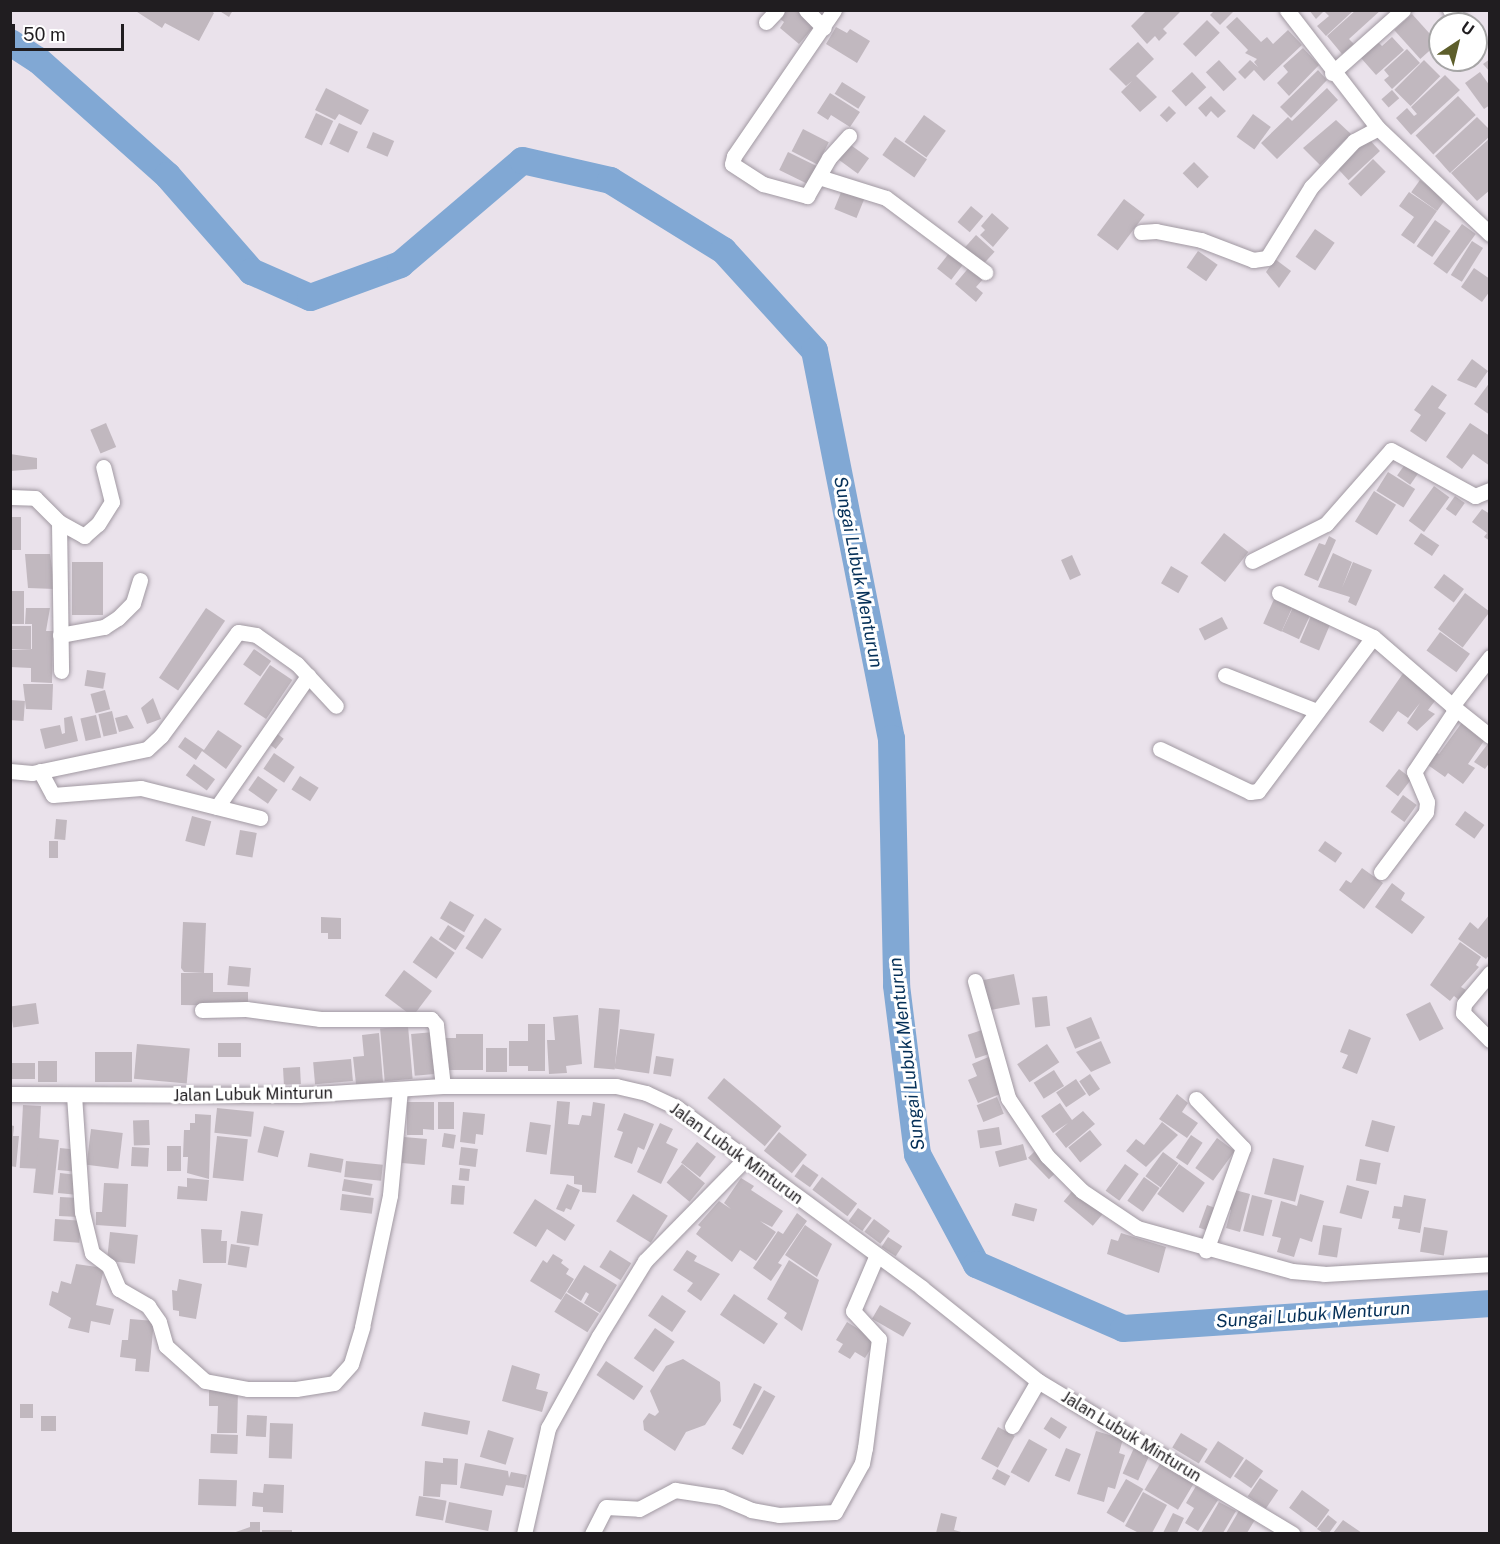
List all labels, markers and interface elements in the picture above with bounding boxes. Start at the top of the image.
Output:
scale bar [15,12,128,50]
north arrow [1428,12,1488,72]
text: U [1457,17,1478,40]
text: 50 m [23,24,66,45]
water label: Sungai Lubuk Menturun [829,474,887,670]
water label: Sungai Lubuk Menturun [884,956,930,1152]
street label: Jalan Lubuk Minturun [173,1084,333,1106]
street label: Jalan Lubuk Minturun [666,1099,806,1209]
water label: Sungai Lubuk Menturun [1215,1297,1411,1333]
street label: Jalan Lubuk Minturun [1058,1388,1204,1486]

